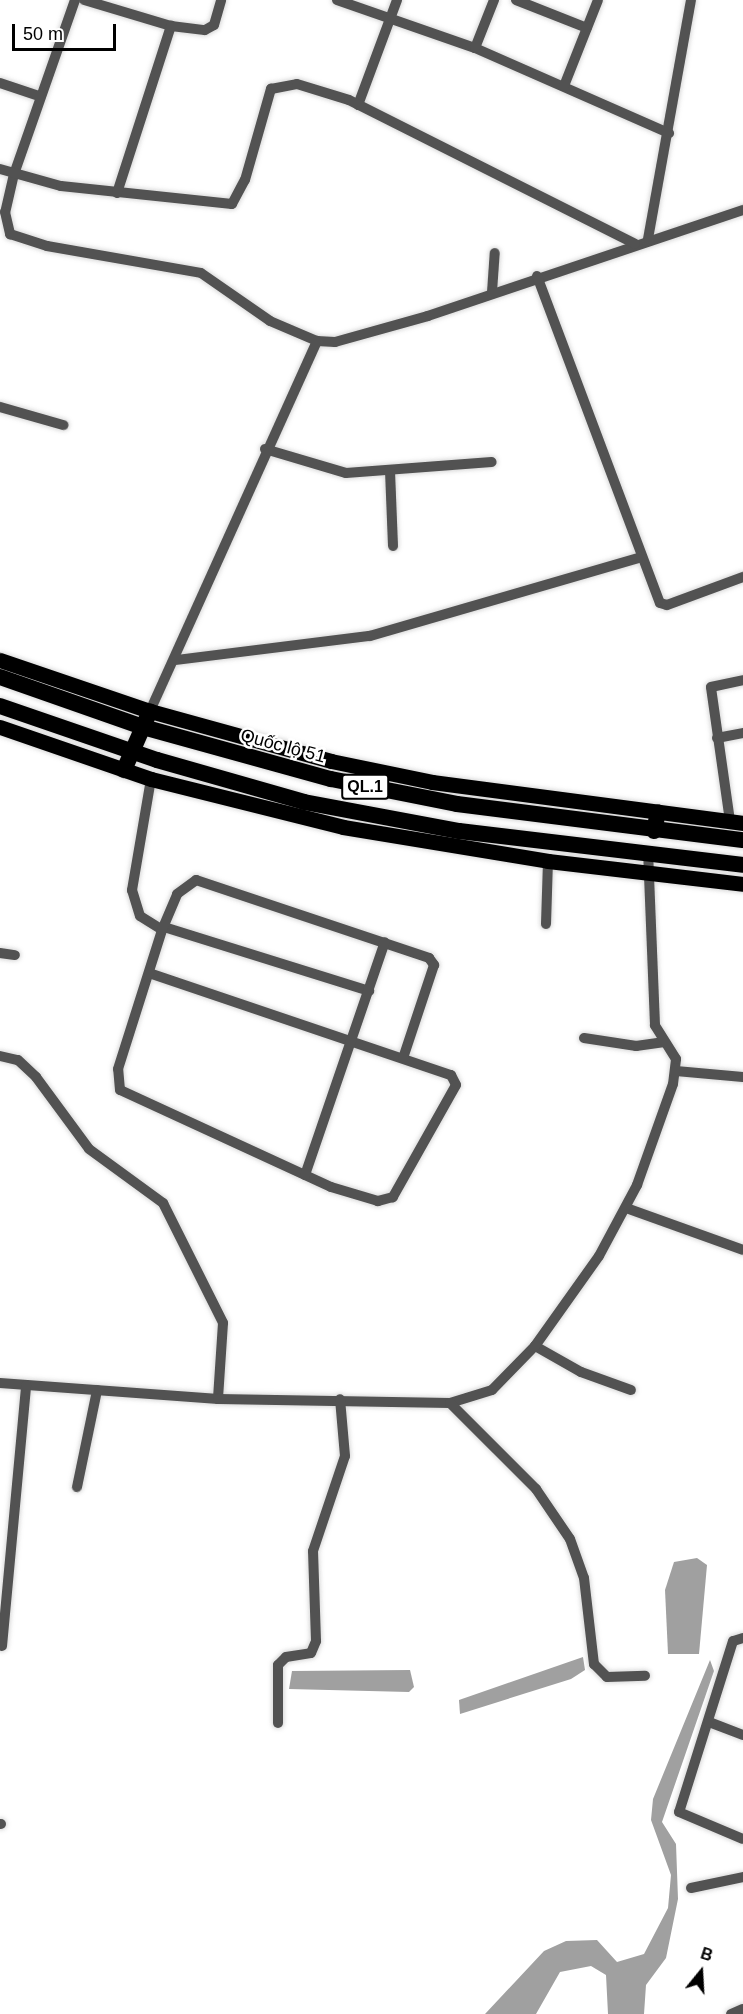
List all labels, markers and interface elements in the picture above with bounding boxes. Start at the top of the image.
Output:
scale bar [15,12,118,50]
text: 50 m [23,24,63,44]
street label: Quốc lộ 51 [238,724,328,768]
road number: QL.1 [341,774,389,800]
north arrow [671,1942,731,2002]
text: B [699,1945,715,1964]

